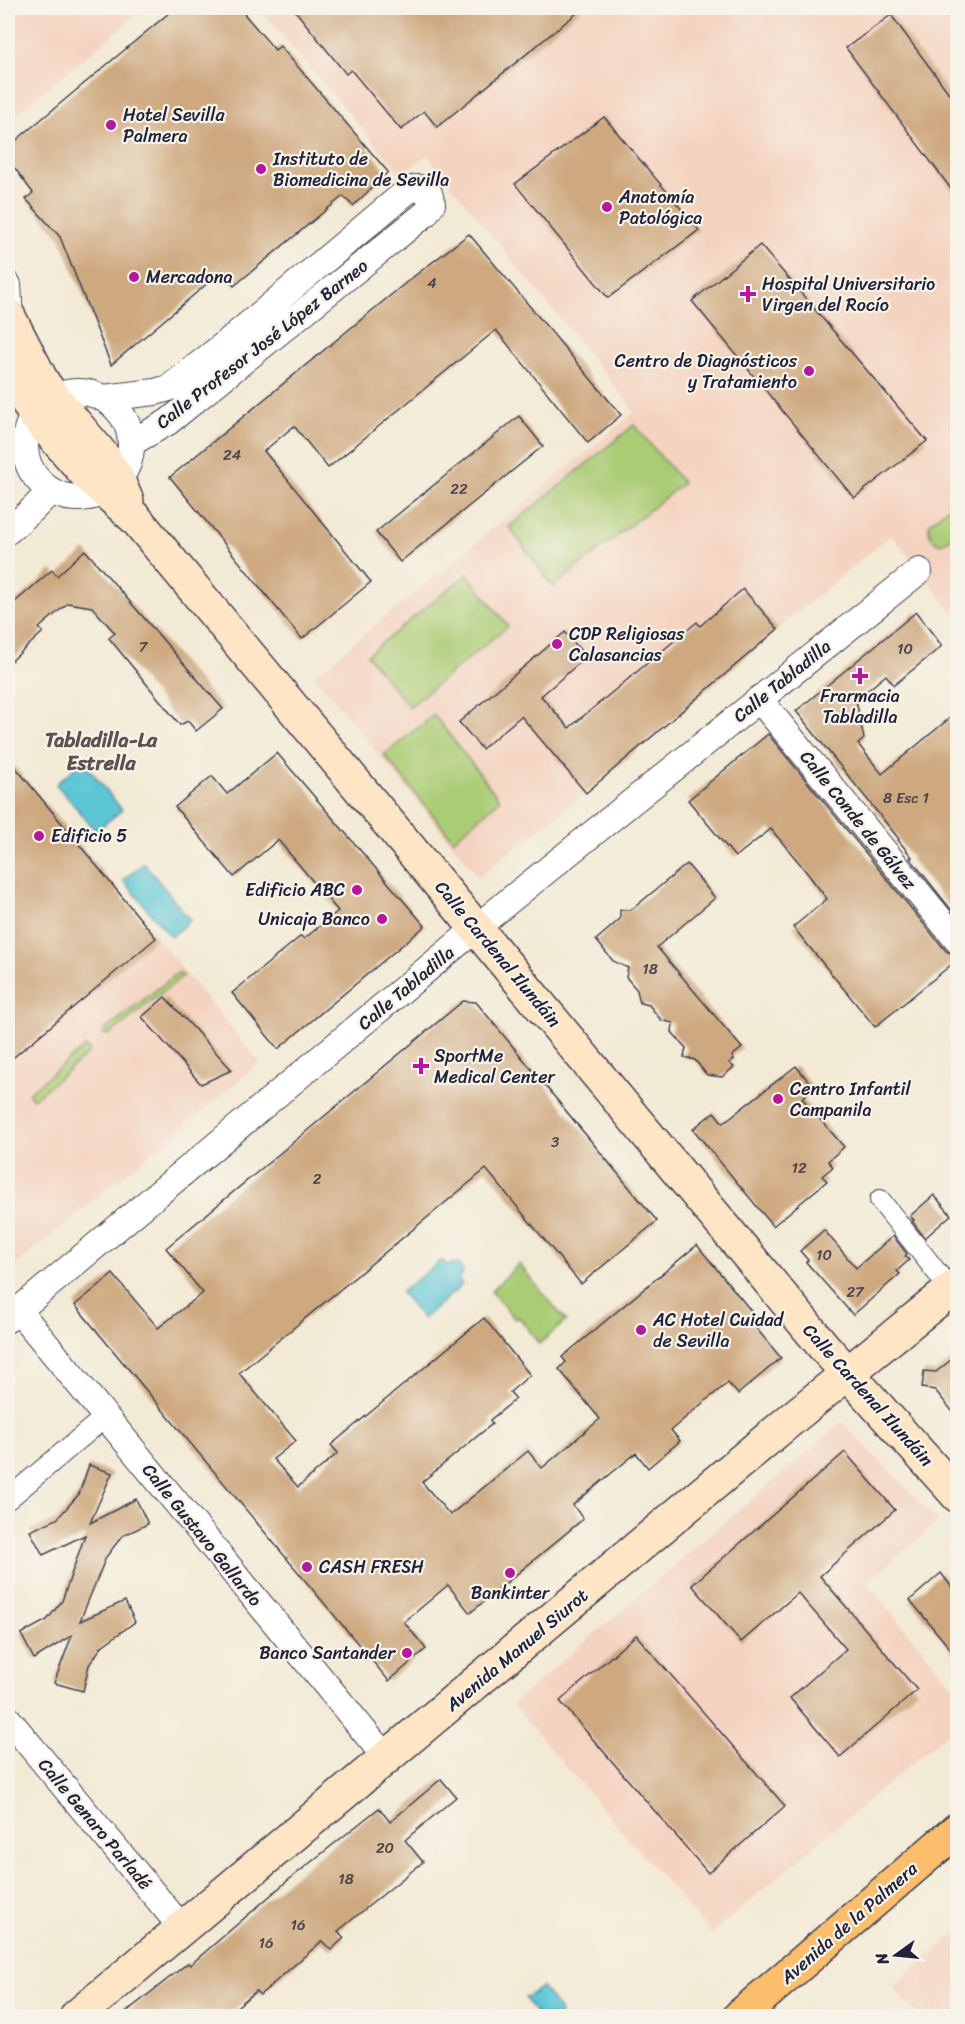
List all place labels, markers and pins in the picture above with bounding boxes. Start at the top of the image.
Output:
place label: Hotel Sevilla Palmera [123,99,225,152]
marker: Hotel Sevilla Palmera [104,118,118,132]
place label: Instituto de Biomedicina de Sevilla [272,143,449,196]
marker: Instituto de Biomedicina de Sevilla [254,162,268,176]
place label: Anatomía Patológica [618,181,702,234]
marker: Anatomía Patológica [600,200,614,214]
place label: Mercadona [146,261,232,293]
place label: Hospital Universitario Virgen del Rocío [762,268,935,321]
marker: Mercadona [127,270,141,284]
marker: Hospital Universitario Virgen del Rocío [739,285,757,303]
place label: Centro de Diagnósticos y Tratamiento [615,345,798,398]
marker: Centro de Diagnósticos y Tratamiento [802,364,816,378]
place label: CDP Religiosas Calasancias [569,618,685,671]
marker: CDP Religiosas Calasancias [550,637,564,651]
marker: Frarmacia Tabladilla [853,669,867,683]
place label: Frarmacia Tabladilla [820,680,900,733]
place label: Edificio 5 [51,820,127,852]
marker: Edificio 5 [32,829,46,843]
place label: Edificio ABC [245,874,345,906]
marker: Edificio ABC [350,883,364,897]
place label: Unicaja Banco [258,903,370,935]
marker: Unicaja Banco [375,912,389,926]
place label: SportMe Medical Center [434,1040,557,1093]
marker: SportMe Medical Center [412,1057,430,1075]
place label: Centro Infantil Campanila [790,1073,912,1126]
marker: Centro Infantil Campanila [771,1092,785,1106]
place label: AC Hotel Cuidad de Sevilla [652,1304,784,1357]
marker: AC Hotel Cuidad de Sevilla [634,1323,648,1337]
place label: CASH FRESH [319,1551,424,1583]
marker: CASH FRESH [300,1560,314,1574]
marker: Bankinter [503,1566,517,1580]
place label: Bankinter [471,1577,551,1609]
place label: Banco Santander [259,1637,397,1669]
marker: Banco Santander [400,1646,414,1660]

